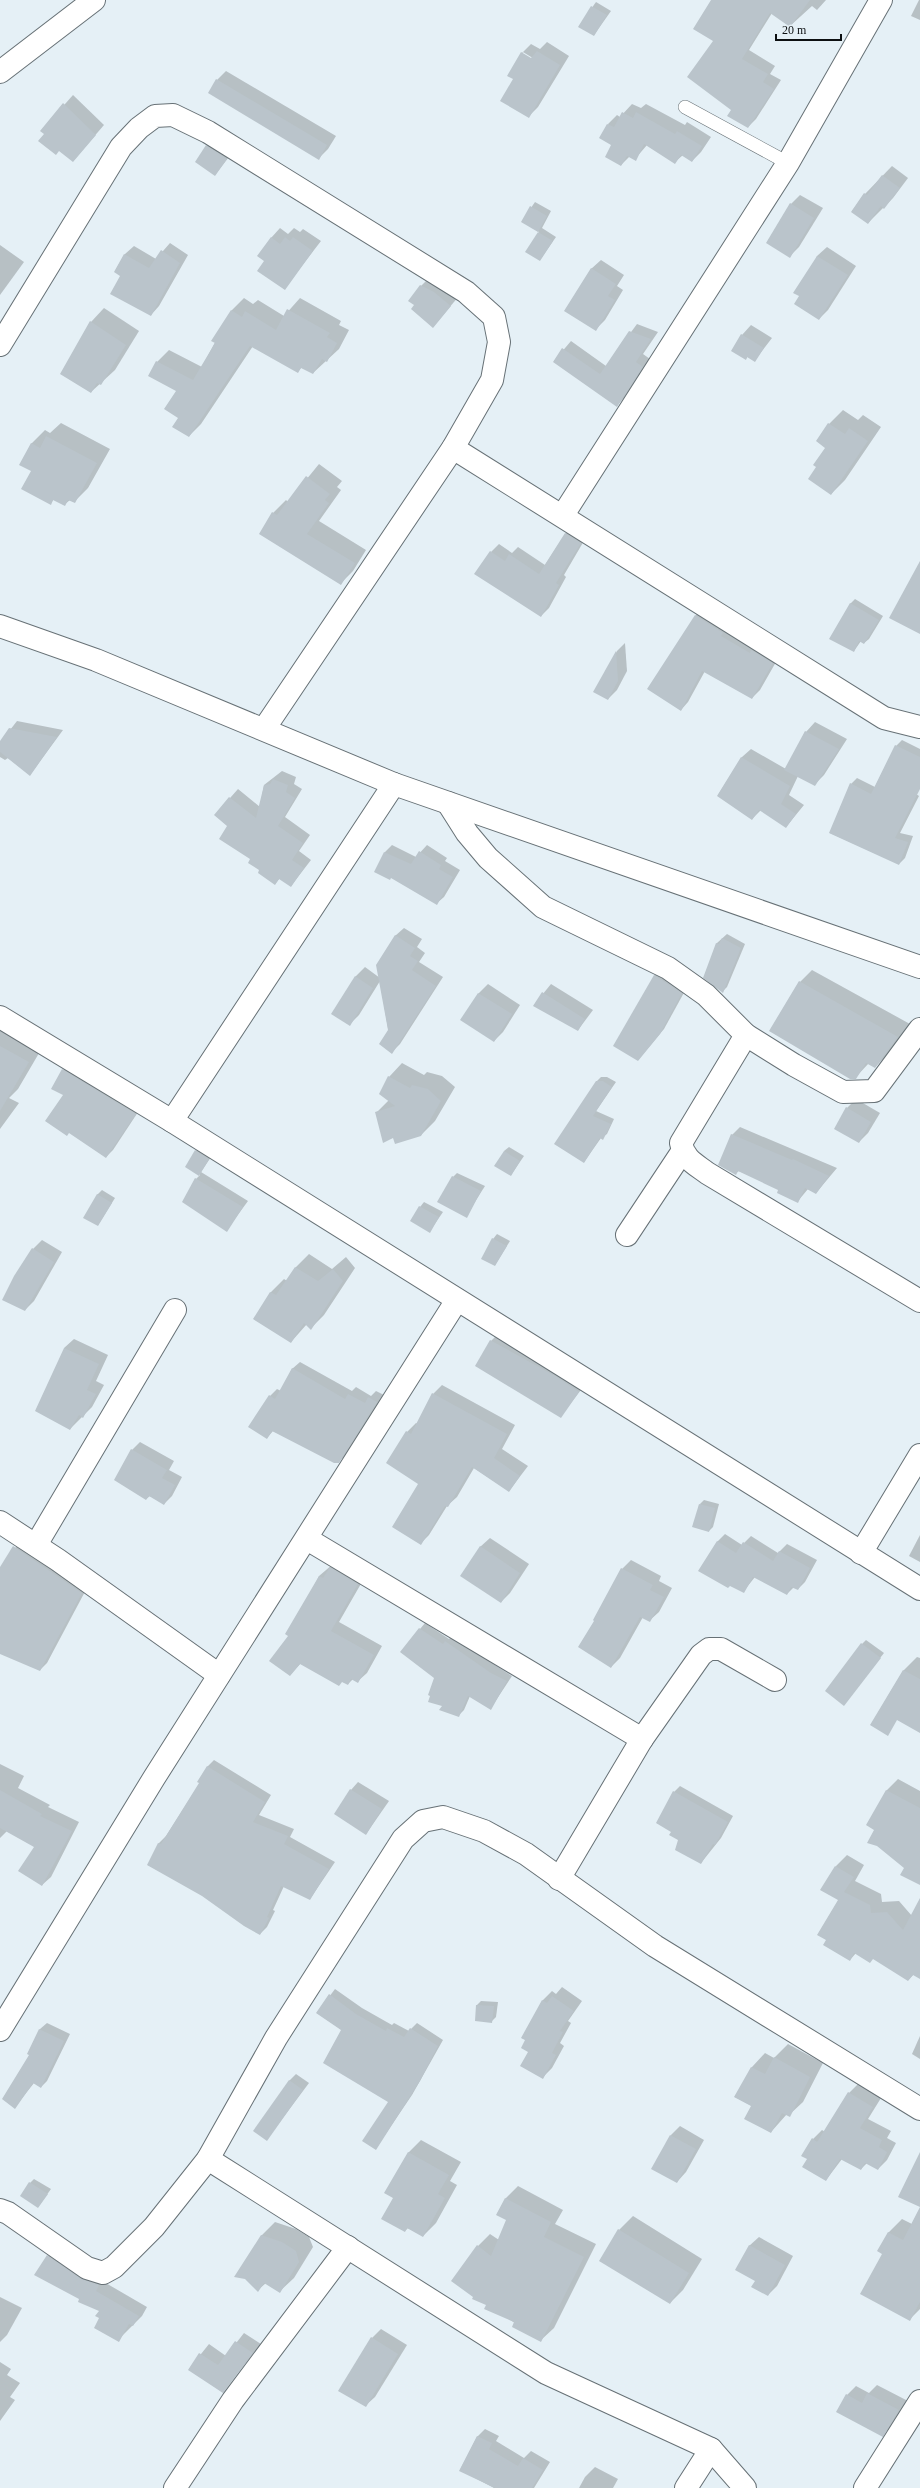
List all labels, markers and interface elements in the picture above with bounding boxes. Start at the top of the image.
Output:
scale bar [776,16,841,42]
text: 20 m [782,23,807,37]

